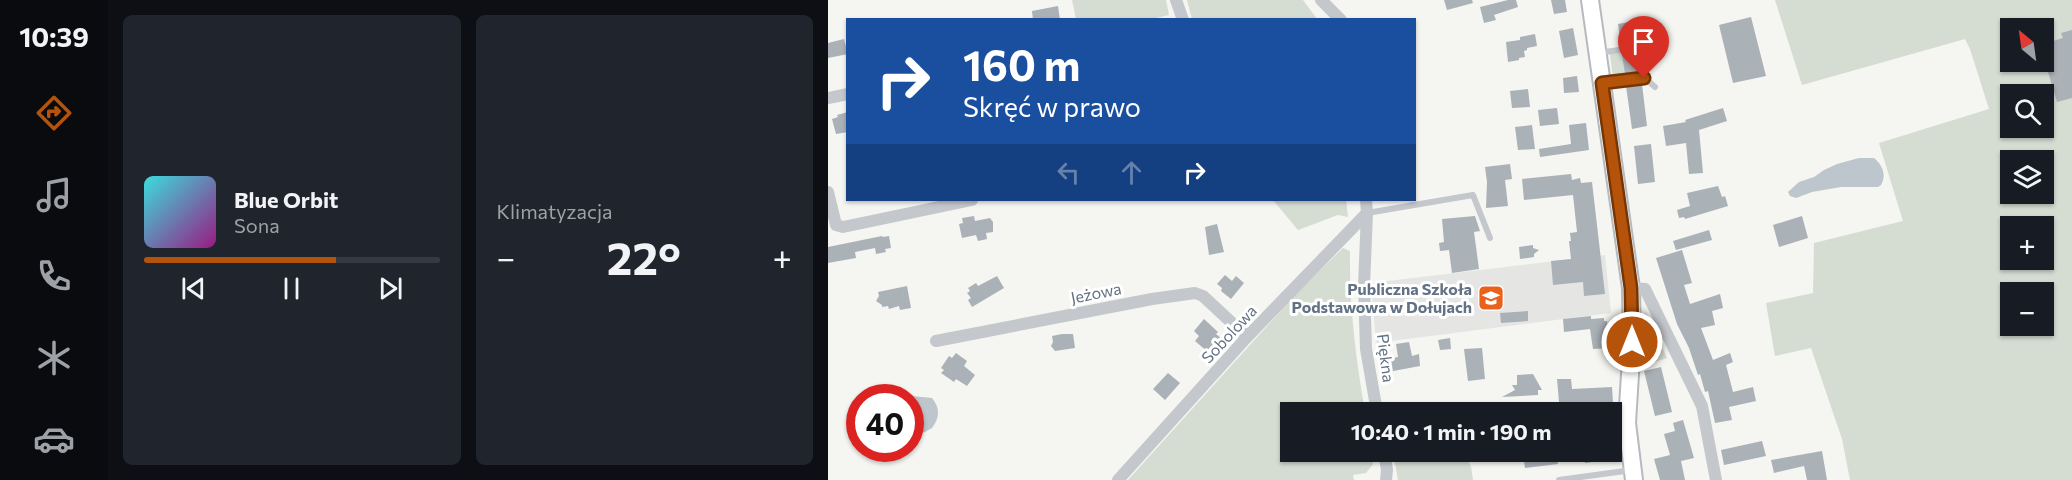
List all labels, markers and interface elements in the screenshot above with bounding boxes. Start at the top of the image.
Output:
pin [1618,16,1669,78]
north arrow [2000,18,2054,72]
map controls [2000,18,2054,336]
text: 10:39 [19,20,89,53]
icon: arrive [1627,25,1660,58]
text: 160 m [963,38,1081,90]
icon: right [864,42,942,120]
button: search [2000,84,2054,138]
text: Skręć w prawo [963,90,1141,123]
icon: directions [33,92,75,134]
button: layers [2000,150,2054,204]
icon: left [1052,156,1085,189]
icon: ahead [1115,156,1148,189]
icon: right [1178,156,1211,189]
icon: music [33,174,75,216]
text: Blue Orbit [234,186,338,213]
text: Klimatyzacja [497,199,612,223]
text: Sona [234,213,280,237]
button: + [2000,216,2054,270]
text: 22° [607,229,681,284]
text: − [497,236,515,277]
text: + [773,236,792,277]
icon: phone [33,255,75,297]
icon: previous [177,272,210,305]
icon: pause [275,272,308,305]
icon: next [374,272,407,305]
street label: Jeżowa [1069,278,1123,307]
place label: Publiczna Szkoła Podstawowa w Dołujach [1291,279,1472,316]
button: − [2000,282,2054,336]
school or university icon: Publiczna Szkoła Podstawowa w Dołujach [1476,283,1506,313]
street label: Sobolowa [1197,301,1260,367]
position arrow [1600,310,1664,374]
street label: Piękna [1374,333,1399,383]
icon: climate [33,337,75,379]
speed limit sign: 40 [846,384,924,462]
icon: car [33,418,75,460]
text: 10:40 · 1 min · 190 m [1351,418,1551,445]

